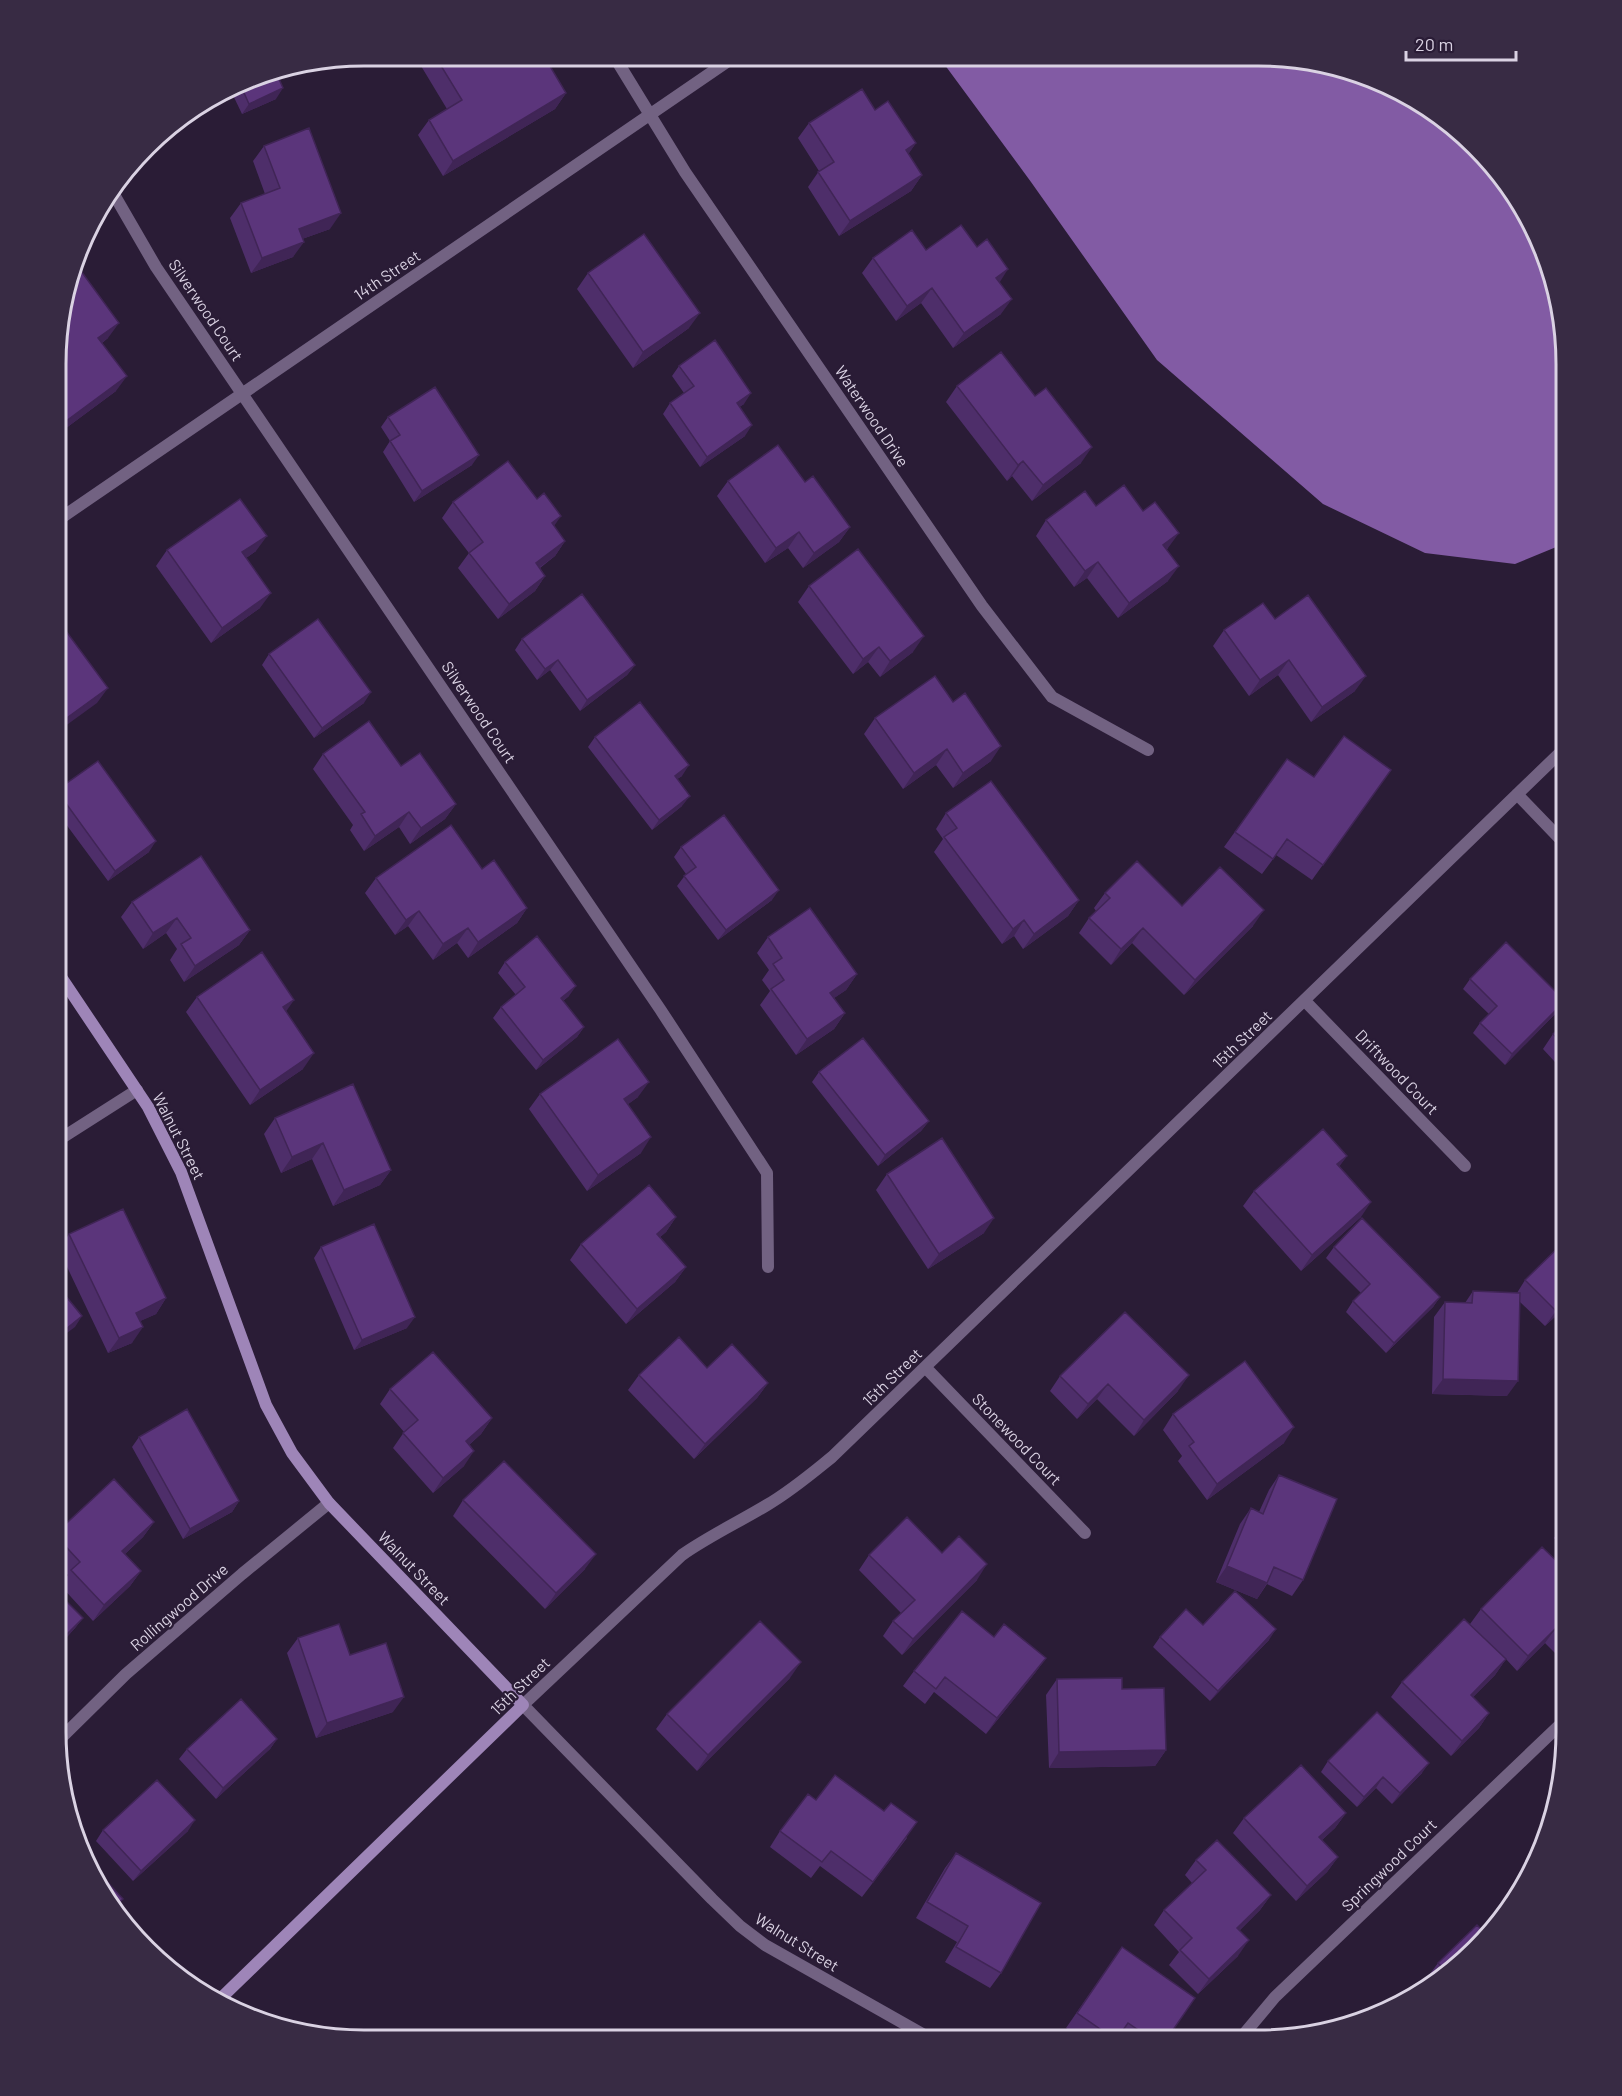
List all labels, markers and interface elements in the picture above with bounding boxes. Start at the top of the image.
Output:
scale bar [1406,24,1516,62]
text: 20 m [1415,33,1453,55]
street label: 14th Street [350,246,423,304]
street label: Silverwood Court [165,255,247,364]
street label: Waterwood Drive [832,361,913,470]
street label: Silverwood Court [438,657,520,766]
street label: 15th Street [1208,1006,1275,1072]
street label: Driftwood Court [1352,1025,1443,1118]
street label: Walnut Street [149,1089,209,1182]
street label: 15th Street [858,1344,925,1410]
street label: Stonewood Court [969,1389,1066,1488]
street label: Walnut Street [375,1527,454,1608]
street label: Rollingwood Drive [126,1559,231,1654]
street label: 15th Street [486,1653,553,1719]
street label: Springwood Court [1337,1814,1440,1915]
street label: Walnut Street [752,1908,843,1975]

